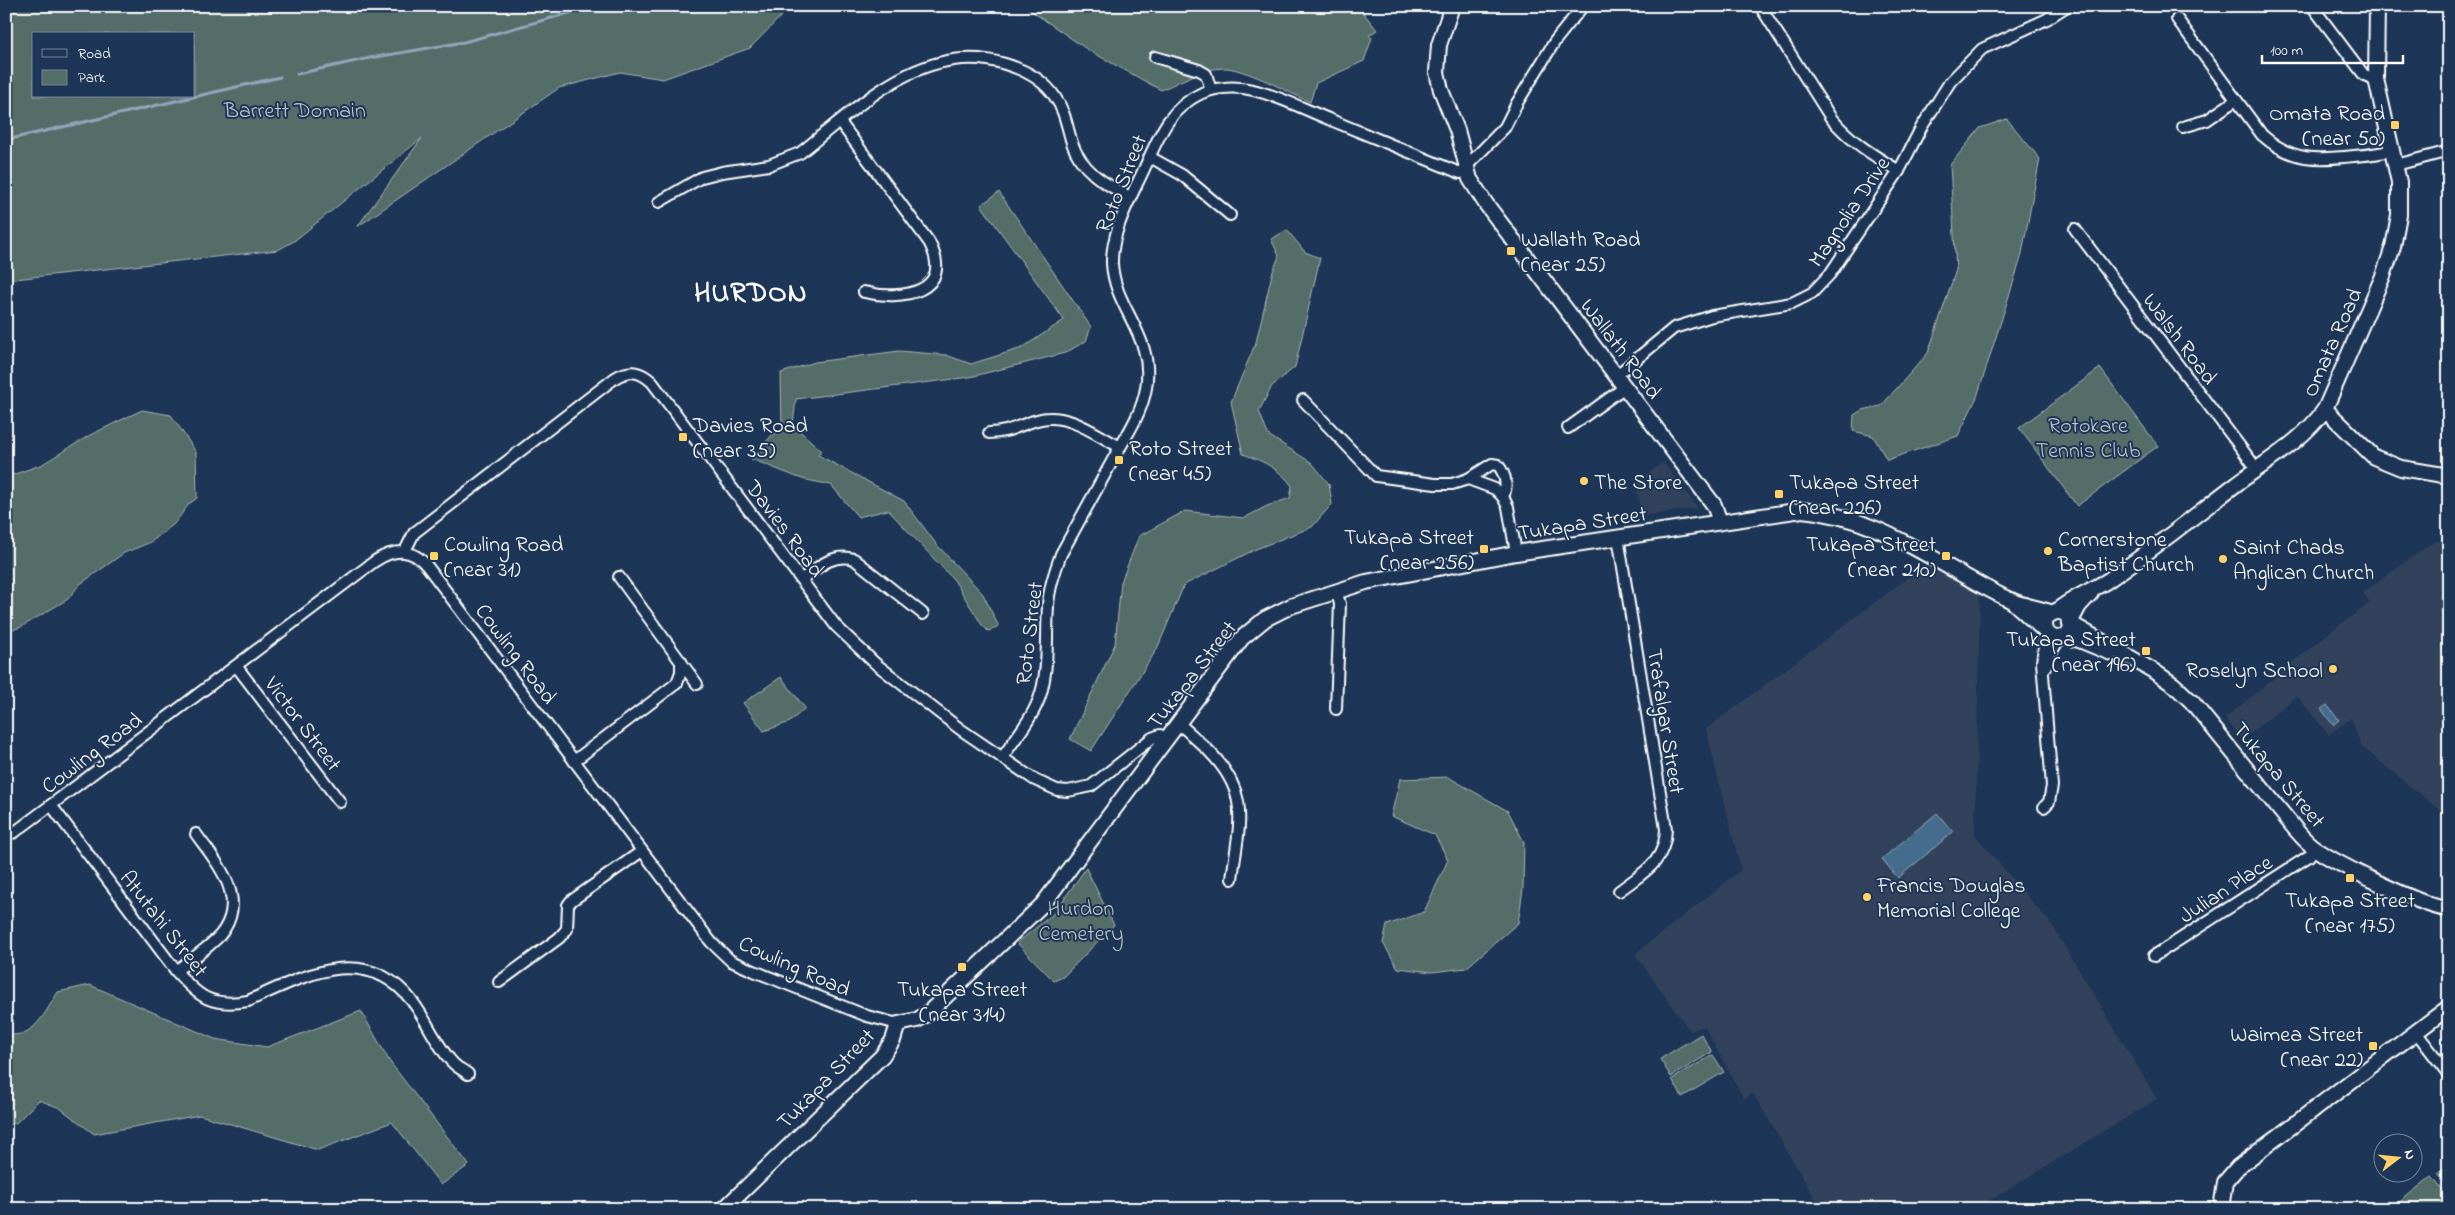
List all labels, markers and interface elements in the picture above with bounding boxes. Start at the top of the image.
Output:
legend [32,32,195,98]
scale bar [2262,32,2404,64]
text: 100 m [2270,40,2303,62]
text: Road [78,43,111,65]
text: Park [78,67,106,89]
park label: Barrett Domain [223,96,366,128]
place label: Omata Road (near 50) [2269,99,2385,156]
marker: Omata Road (near 50) [2389,119,2401,131]
street label: Roto Street [1089,130,1157,238]
street label: Magnolia Drive [1802,151,1900,275]
place label: Wallath Road (near 25) [1521,225,1640,282]
marker: Wallath Road (near 25) [1505,245,1517,257]
district label: HURDON [694,274,808,315]
street label: Omata Road [2296,284,2372,403]
street label: Walsh Road [2133,287,2224,392]
street label: Wallath Road [1571,292,1668,407]
place label: Davies Road (near 35) [692,411,808,468]
park label: Rotokare Tennis Club [2036,411,2141,468]
marker: Davies Road (near 35) [677,431,689,443]
place label: Roto Street (near 45) [1129,434,1233,491]
marker: Roto Street (near 45) [1113,454,1125,466]
place label: The Store [1594,468,1682,500]
place label: Tukapa Street (near 226) [1789,468,1920,525]
street label: Davies Road [736,473,831,585]
marker: The Store [1578,475,1590,487]
marker: Tukapa Street (near 226) [1773,488,1785,500]
street label: Tukapa Street [1516,499,1650,551]
place label: Tukapa Street (near 256) [1344,523,1475,580]
place label: Cornerstone Baptist Church [2057,525,2194,582]
place label: Cowling Road (near 31) [444,530,563,587]
place label: Tukapa Street (near 210) [1806,530,1937,587]
place label: Saint Chads Anglican Church [2233,533,2374,591]
marker: Tukapa Street (near 256) [1478,543,1490,555]
marker: Cornerstone Baptist Church [2042,545,2054,557]
marker: Cowling Road (near 31) [428,550,440,562]
marker: Tukapa Street (near 210) [1940,550,1952,562]
marker: Saint Chads Anglican Church [2217,553,2229,565]
street label: Roto Street [1009,580,1053,687]
street label: Cowling Road [465,598,563,713]
street label: Tukapa Street [1141,614,1246,737]
place label: Tukapa Street (near 196) [2006,625,2137,682]
marker: Tukapa Street (near 196) [2140,645,2152,657]
street label: Trafalgar Street [1636,647,1691,797]
place label: Roselyn School [2186,656,2323,689]
marker: Roselyn School [2327,663,2339,675]
street label: Victor Street [255,670,348,780]
street label: Cowling Road [36,706,151,804]
street label: Tukapa Street [2224,716,2332,837]
street label: Julian Place [2174,848,2280,933]
street label: Atutahi Street [111,865,215,986]
place label: Francis Douglas Memorial College [1876,871,2025,929]
marker: Tukapa Street (near 175) [2344,872,2356,884]
place label: Tukapa Street (near 175) [2285,886,2416,943]
marker: Francis Douglas Memorial College [1861,891,1873,903]
park label: Hurdon Cemetery [1038,894,1124,952]
street label: Cowling Road [732,929,855,1008]
marker: Tukapa Street (near 314) [956,961,968,973]
place label: Tukapa Street (near 314) [897,975,1028,1032]
place label: Waimea Street (near 22) [2230,1020,2364,1077]
street label: Tukapa Street [770,1022,884,1138]
marker: Waimea Street (near 22) [2367,1040,2379,1052]
north arrow [2372,1132,2422,1182]
text: N [2398,1147,2420,1162]

